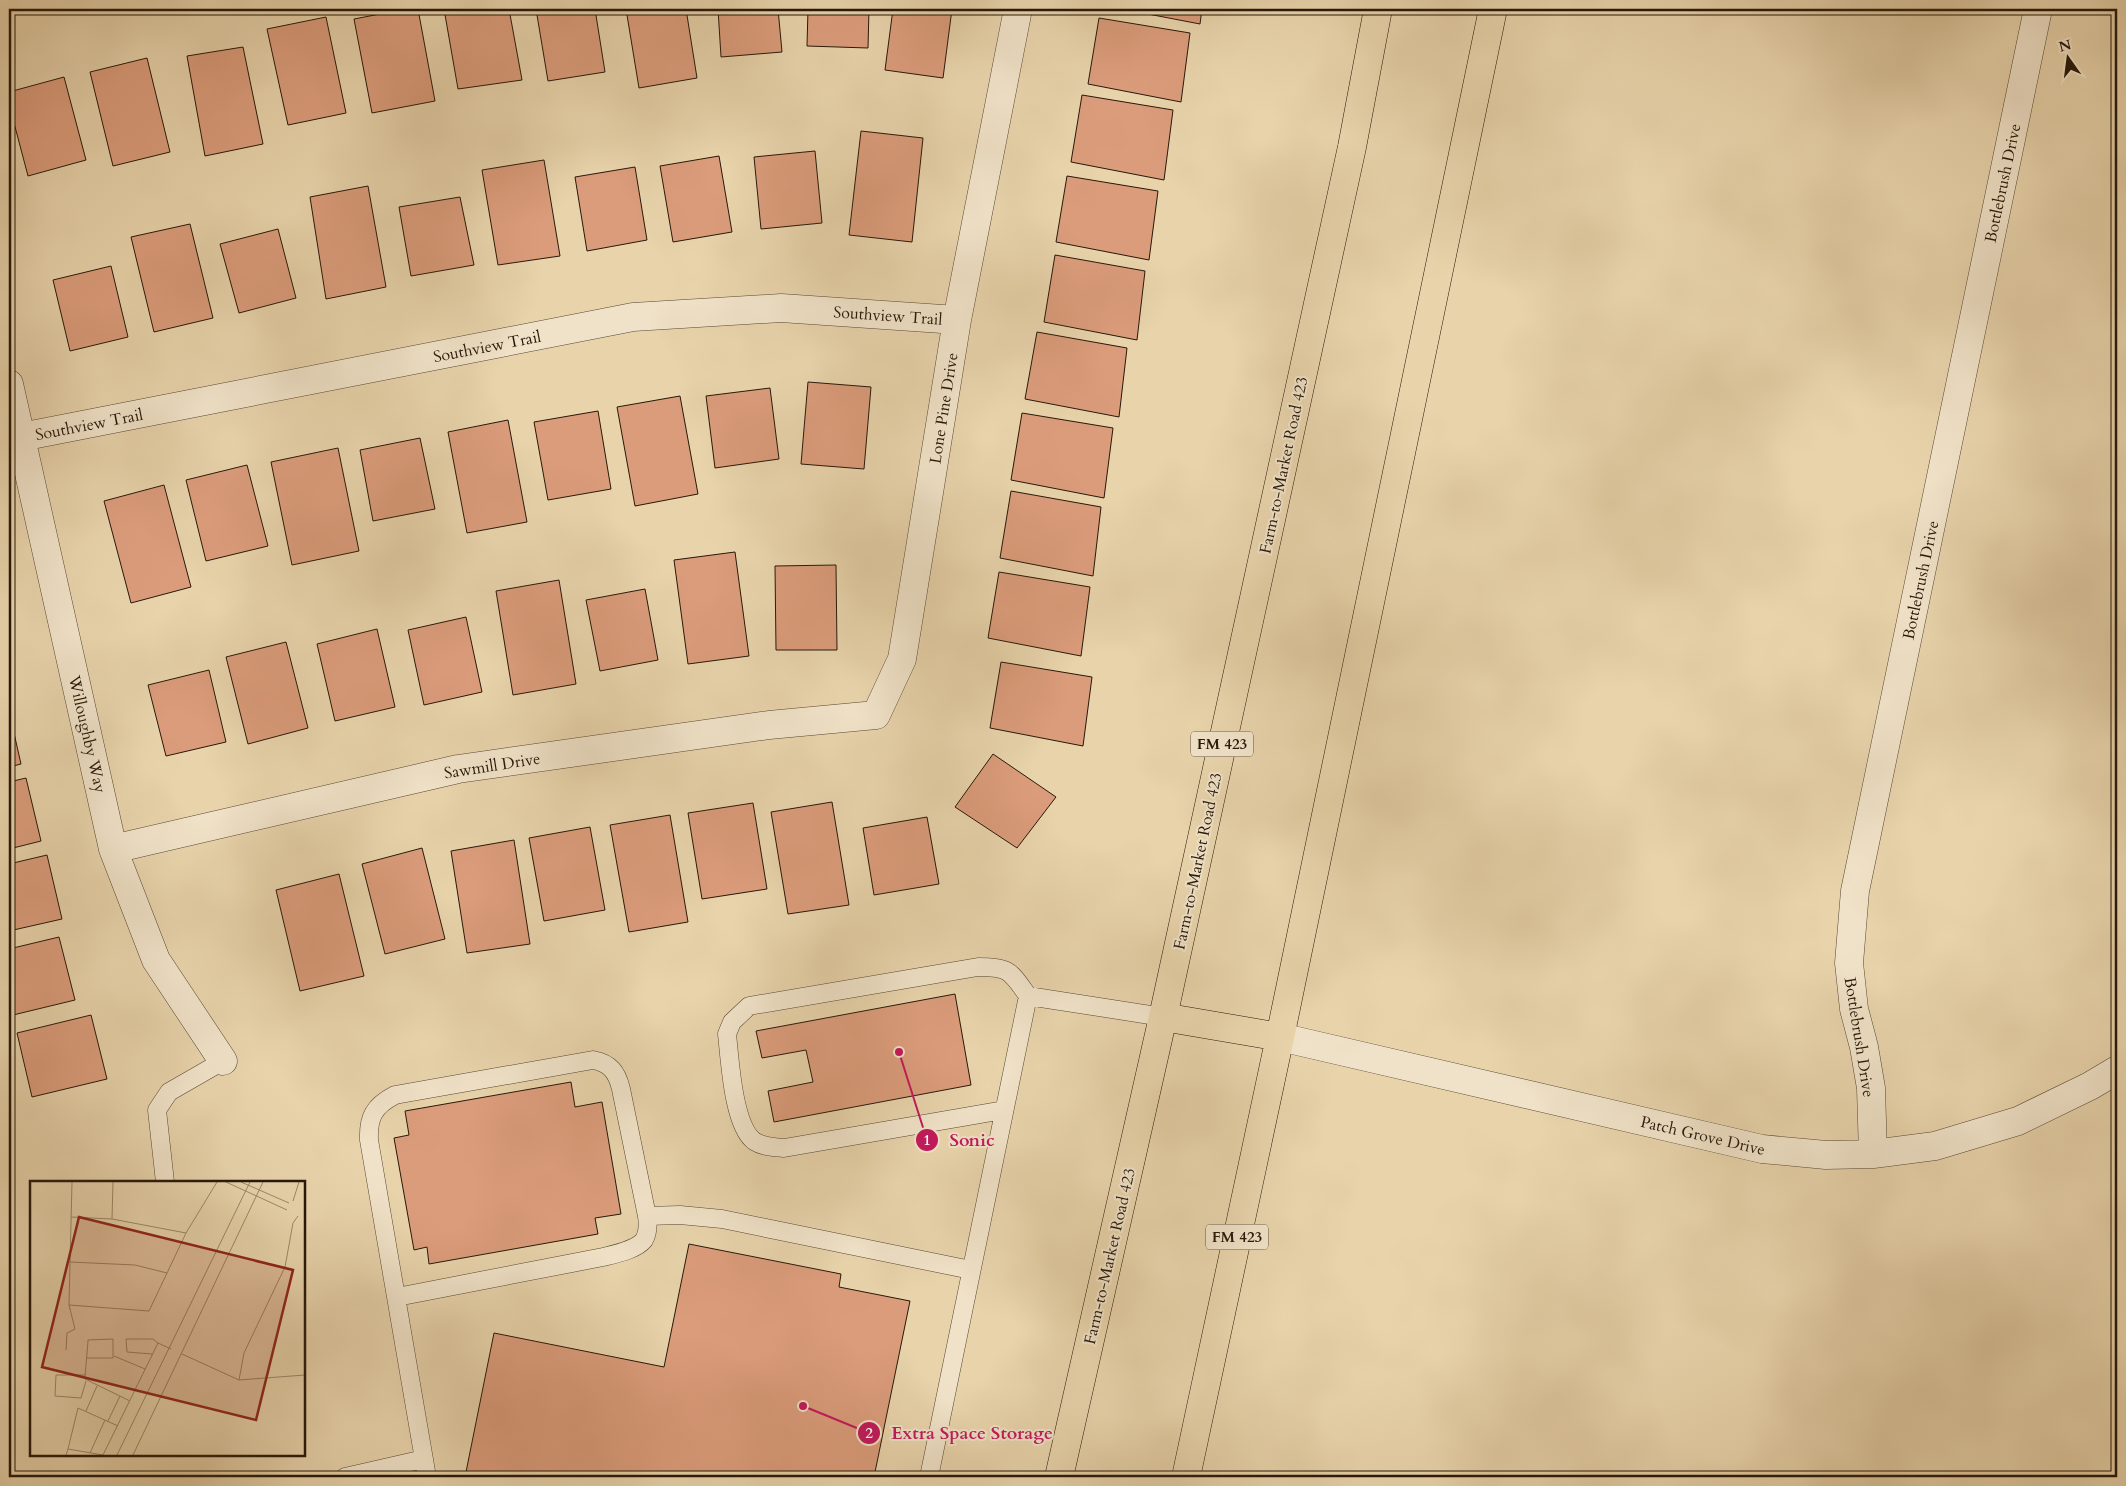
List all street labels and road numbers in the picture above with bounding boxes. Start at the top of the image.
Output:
street label: Bottlebrush Drive [1980,122,2026,245]
street label: Southview Trail [833,301,943,331]
street label: Southview Trail [431,326,543,368]
street label: Lone Pine Drive [924,351,964,465]
street label: Farm-to-Market Road 423 [1254,375,1313,556]
street label: Southview Trail [33,404,145,446]
street label: Bottlebrush Drive [1898,519,1944,642]
street label: Willoughby Way [63,672,111,796]
road number: FM 423 [1191,732,1253,756]
street label: Sawmill Drive [443,748,542,784]
street label: Farm-to-Market Road 423 [1168,771,1227,952]
street label: Bottlebrush Drive [1839,976,1879,1099]
street label: Patch Grove Drive [1638,1111,1767,1161]
street label: Farm-to-Market Road 423 [1079,1166,1141,1347]
road number: FM 423 [1206,1224,1268,1250]

